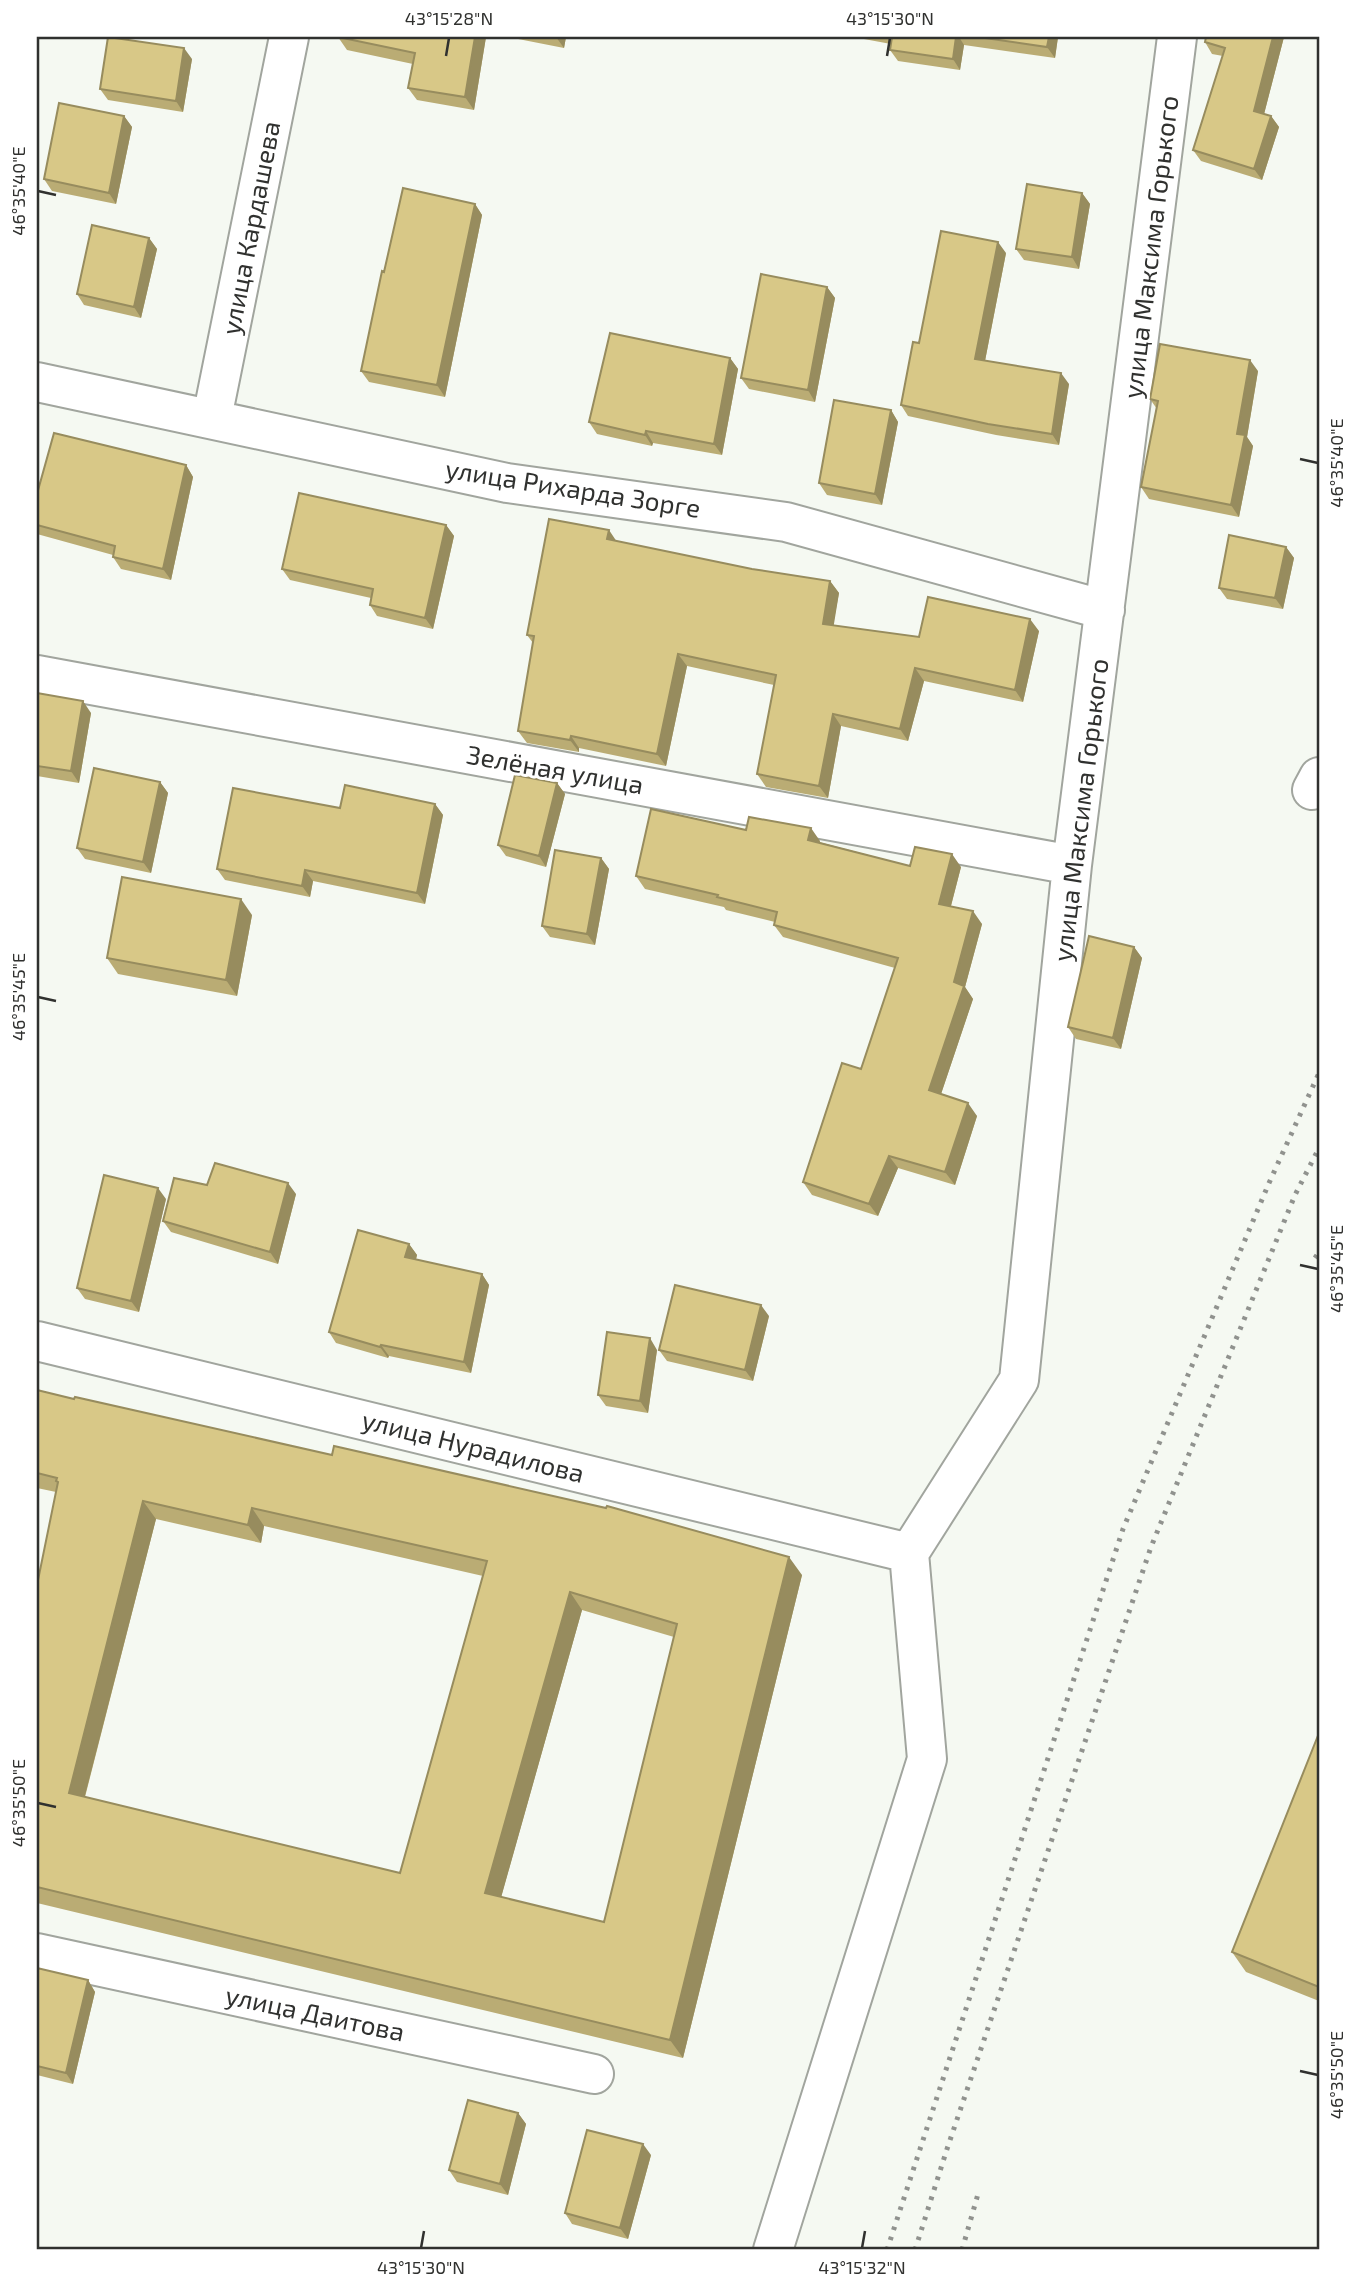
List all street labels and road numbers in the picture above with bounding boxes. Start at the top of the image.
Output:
street label: улица Максима Горького [1116,93,1184,400]
street label: улица Кардашева [214,118,286,337]
street label: улица Рихарда Зорге [443,452,703,524]
street label: улица Максима Горького [1046,656,1114,963]
street label: Зелёная улица [464,738,646,800]
street label: улица Нурадилова [359,1403,588,1489]
street label: улица Даитова [223,1978,408,2048]

